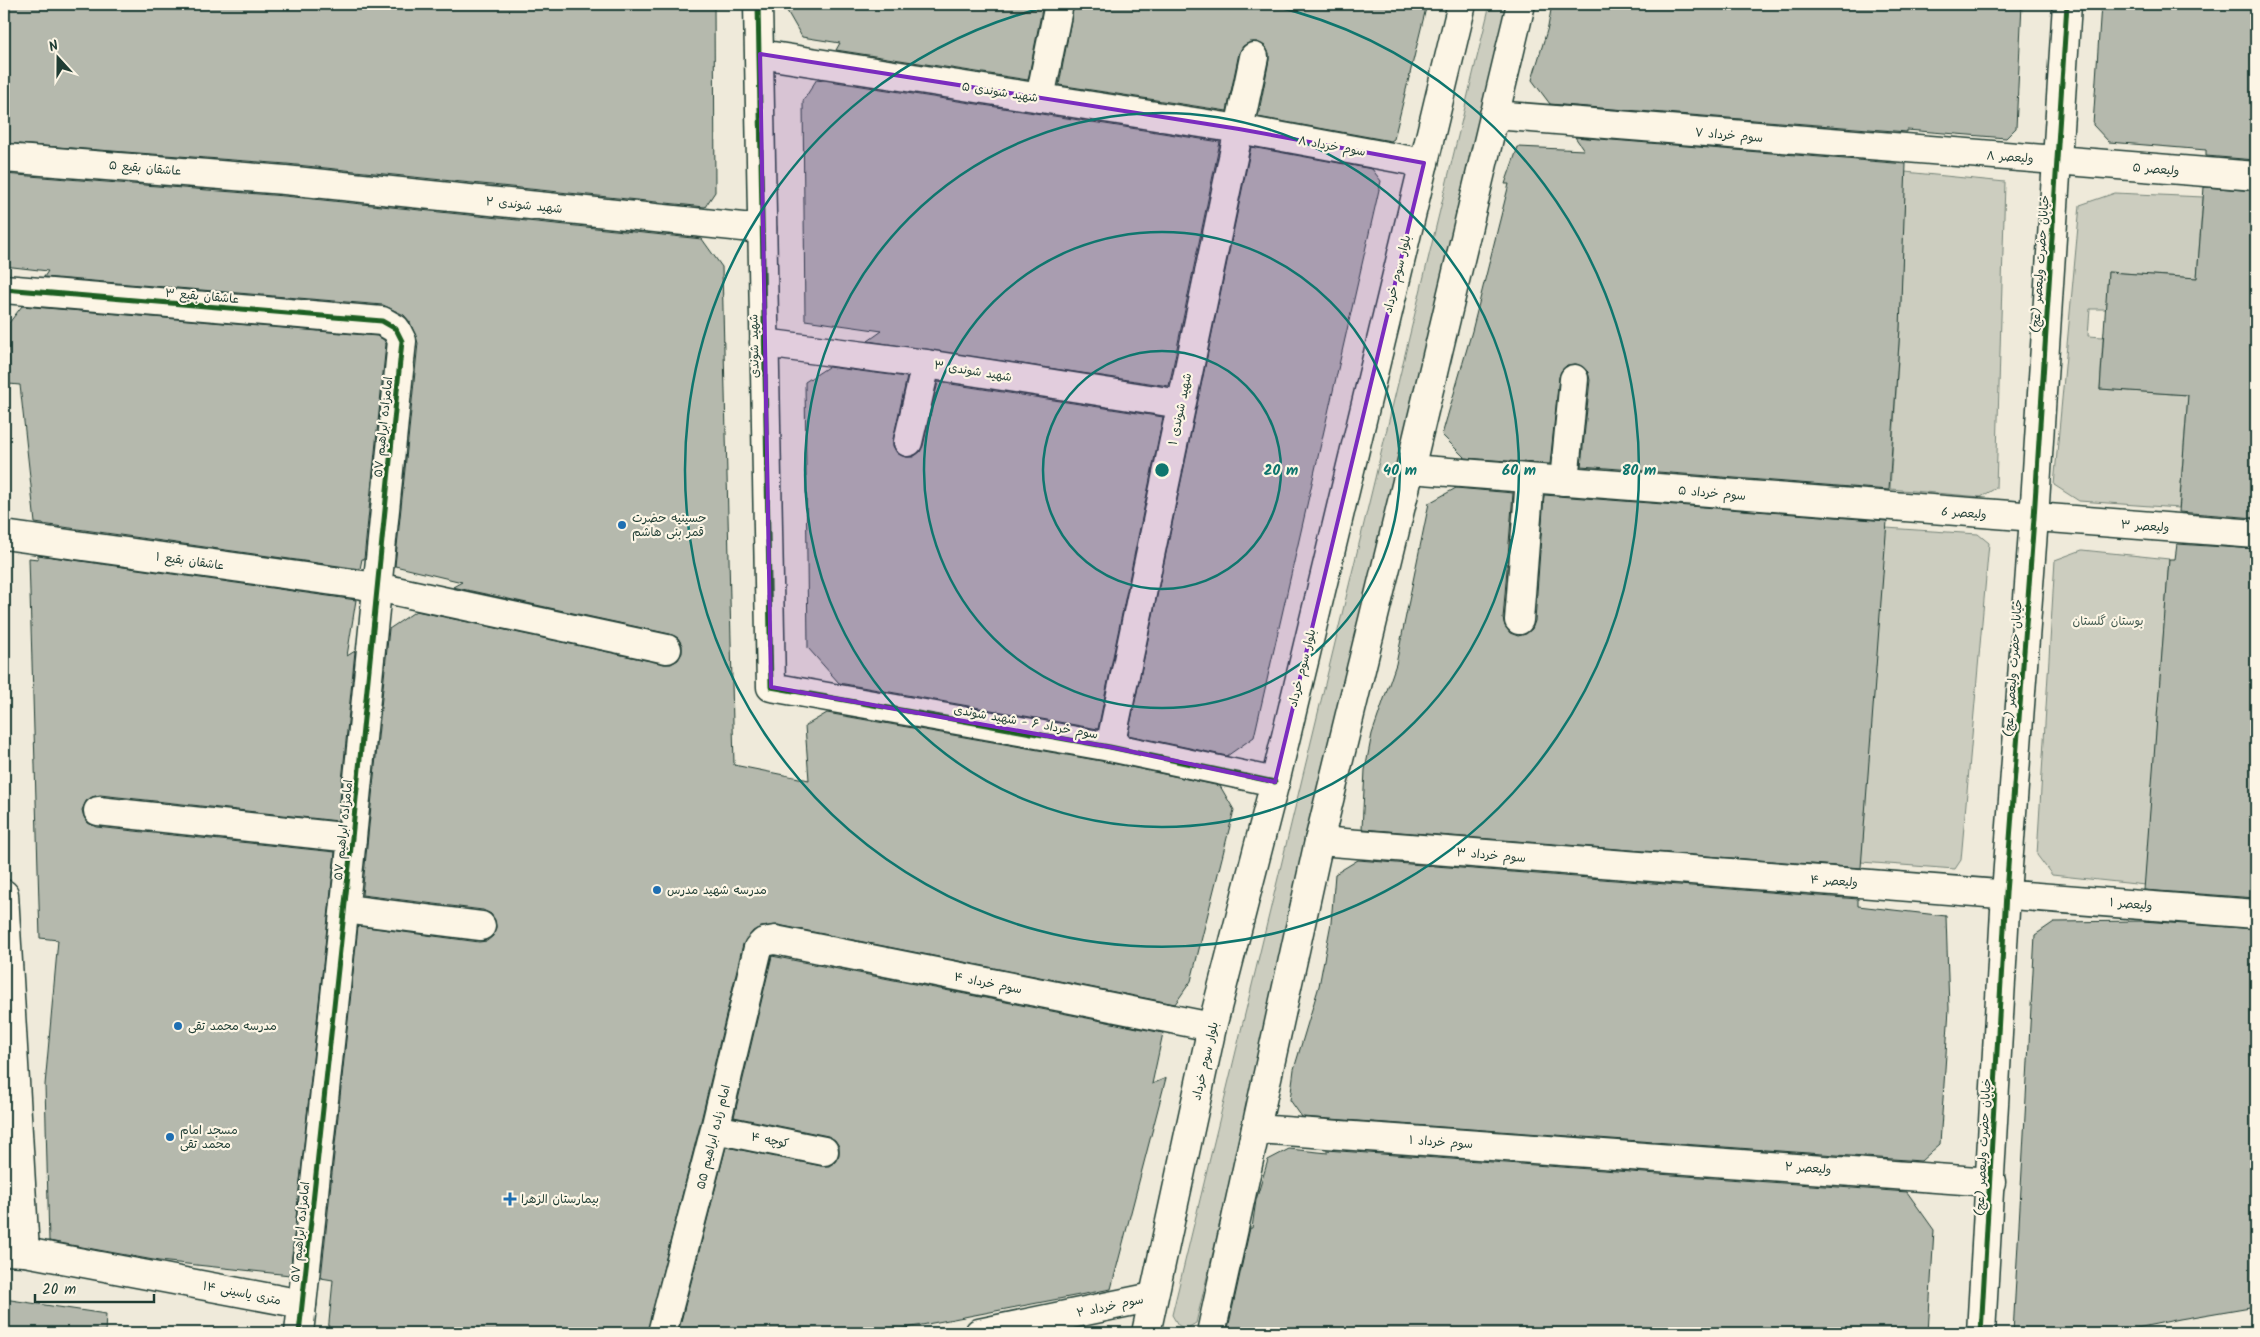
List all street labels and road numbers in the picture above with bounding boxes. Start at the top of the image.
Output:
street label: شهید شوندی ۵ [960,77,1040,108]
street label: سوم خرداد ۷ [1694,123,1764,148]
street label: سوم خرداد ۸ [1297,131,1367,162]
street label: ولیعصر ۸ [1986,146,2034,169]
street label: عاشقان بقیع ۵ [108,156,182,181]
street label: ولیعصر ۵ [2132,158,2180,181]
street label: شهید شوندی ۲ [485,192,563,219]
street label: خیابان حضرت ولیعصر (عج) [2026,194,2055,334]
street label: بلوار سوم خرداد [1379,233,1416,315]
street label: عاشقان بقیع ۳ [164,284,240,309]
street label: شهید شوندی [744,314,765,378]
street label: شهید شوندی ۳ [933,356,1013,387]
street label: شهید شوندی ۱ [1164,371,1197,447]
street label: امامزاده ابراهیم ۵۷ [369,376,398,478]
street label: سوم خرداد ۵ [1677,481,1747,506]
street label: ولیعصر 6 [1941,502,1987,525]
street label: ولیعصر ۳ [2120,515,2170,538]
street label: عاشقان بقیع ۱ [155,547,225,576]
street label: خیابان حضرت ولیعصر (عج) [1999,598,2028,738]
street label: بلوار سوم خرداد [1284,627,1321,709]
street label: سوم خرداد ۶ - شهید شوندی [952,700,1100,745]
street label: امامزاده ابراهیم ۵۷ [329,779,358,881]
street label: سوم خرداد ۳ [1455,843,1527,868]
street label: ولیعصر ۴ [1810,870,1858,893]
street label: ولیعصر ۱ [2109,893,2153,916]
street label: سوم خرداد ۴ [952,968,1024,999]
street label: بلوار سوم خرداد [1187,1020,1224,1102]
street label: خیابان حضرت ولیعصر (عج) [1970,1078,1997,1216]
street label: امام زاده ابراهیم ۵۵ [691,1083,736,1191]
street label: کوچه ۴ [749,1128,791,1153]
street label: سوم خرداد ۱ [1408,1131,1474,1154]
street label: ولیعصر ۲ [1784,1157,1832,1180]
street label: امامزاده ابراهیم ۵۷ [286,1181,315,1283]
street label: ۱۴ متری یاسینی [201,1277,283,1310]
street label: سوم خرداد ۲ [1075,1290,1145,1323]

